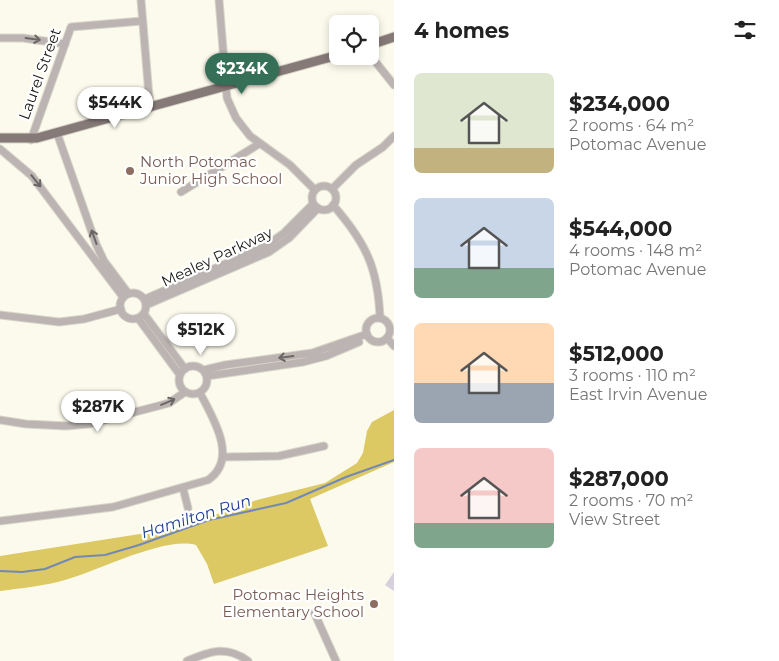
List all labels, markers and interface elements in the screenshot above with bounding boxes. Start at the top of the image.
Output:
map controls [329,15,379,65]
button: locate [329,15,379,65]
icon: filters [731,16,759,44]
text: 4 homes [414,18,509,43]
street label: Laurel Street [14,25,65,122]
one-way arrow [24,35,40,45]
pin: $234K [207,52,277,95]
text: $234K [216,59,268,78]
pin: $544K [80,86,150,129]
text: $234,000 [569,91,670,116]
text: $544K [88,93,142,112]
icon: home [454,93,514,153]
text: 2 rooms · 64 m² [569,116,694,135]
text: Potomac Avenue [569,135,707,154]
place label: North Potomac Junior High School [139,152,282,188]
marker: North Potomac Junior High School [124,165,136,177]
one-way arrow [31,175,42,188]
text: $544,000 [569,216,672,241]
icon: home [454,218,514,278]
street label: Mealey Parkway [158,222,276,291]
one-way arrow [89,230,98,246]
text: 4 rooms · 148 m² [569,241,702,260]
text: Potomac Avenue [569,260,707,279]
pin: $512K [166,314,236,356]
text: $512K [177,320,225,339]
text: $512,000 [569,341,664,366]
icon: home [454,343,514,403]
one-way arrow [279,352,295,362]
text: 3 rooms · 110 m² [569,366,696,385]
text: East Irvin Avenue [569,385,707,404]
pin: $287K [63,390,133,433]
text: $287K [72,397,124,416]
one-way arrow [160,397,175,407]
text: $287,000 [569,466,669,491]
icon: home [454,468,514,528]
water label: Hamilton Run [139,491,253,542]
text: 2 rooms · 70 m² [569,491,694,510]
text: View Street [569,510,660,529]
place label: Potomac Heights Elementary School [223,585,364,621]
marker: Potomac Heights Elementary School [368,598,380,610]

